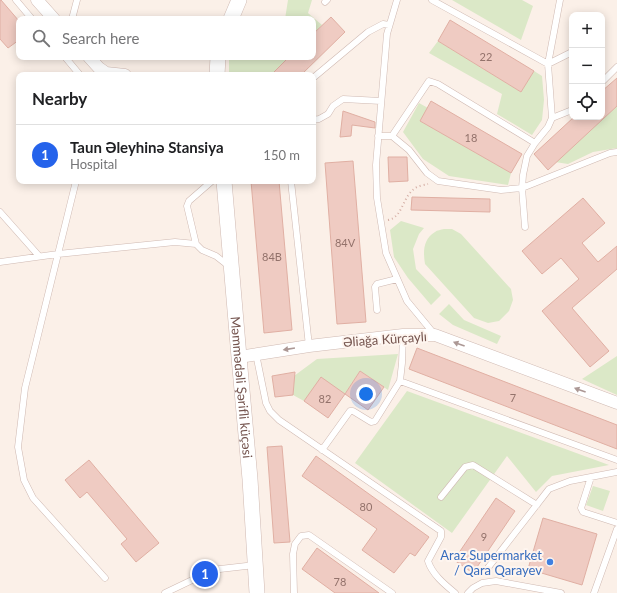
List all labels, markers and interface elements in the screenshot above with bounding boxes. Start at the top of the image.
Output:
map controls [569,12,605,120]
button: + [569,12,605,48]
search box [16,16,316,60]
icon: search [30,27,52,49]
text: Search here [62,29,139,47]
button: − [569,48,605,84]
house number: 22 [480,50,492,63]
button: locate [569,84,605,120]
text: Nearby [32,88,87,109]
house number: 18 [465,131,477,144]
text: Taun Əleyhinə Stansiya [70,138,224,156]
text: 1 [41,147,49,163]
text: 150 m [263,147,300,163]
text: Hospital [70,156,117,172]
house number: 84V [335,236,356,249]
house number: 84B [262,250,282,263]
street label: Məmmədəli Şərifli küçəsi [228,316,256,459]
street label: Əliağa Kürçaylı [343,328,427,350]
one-way arrow [452,341,464,347]
one-way arrow [283,346,295,352]
your location [356,384,376,404]
one-way arrow [574,386,586,392]
house number: 7 [510,391,516,404]
house number: 82 [319,392,331,405]
house number: 80 [360,500,373,513]
house number: 9 [481,530,487,543]
place label: Araz Supermarket / Qara Qarayev [440,547,542,578]
marker: Araz Supermarket / Qara Qarayev [545,557,555,567]
pin: 1 [192,559,218,589]
house number: 78 [334,575,346,588]

